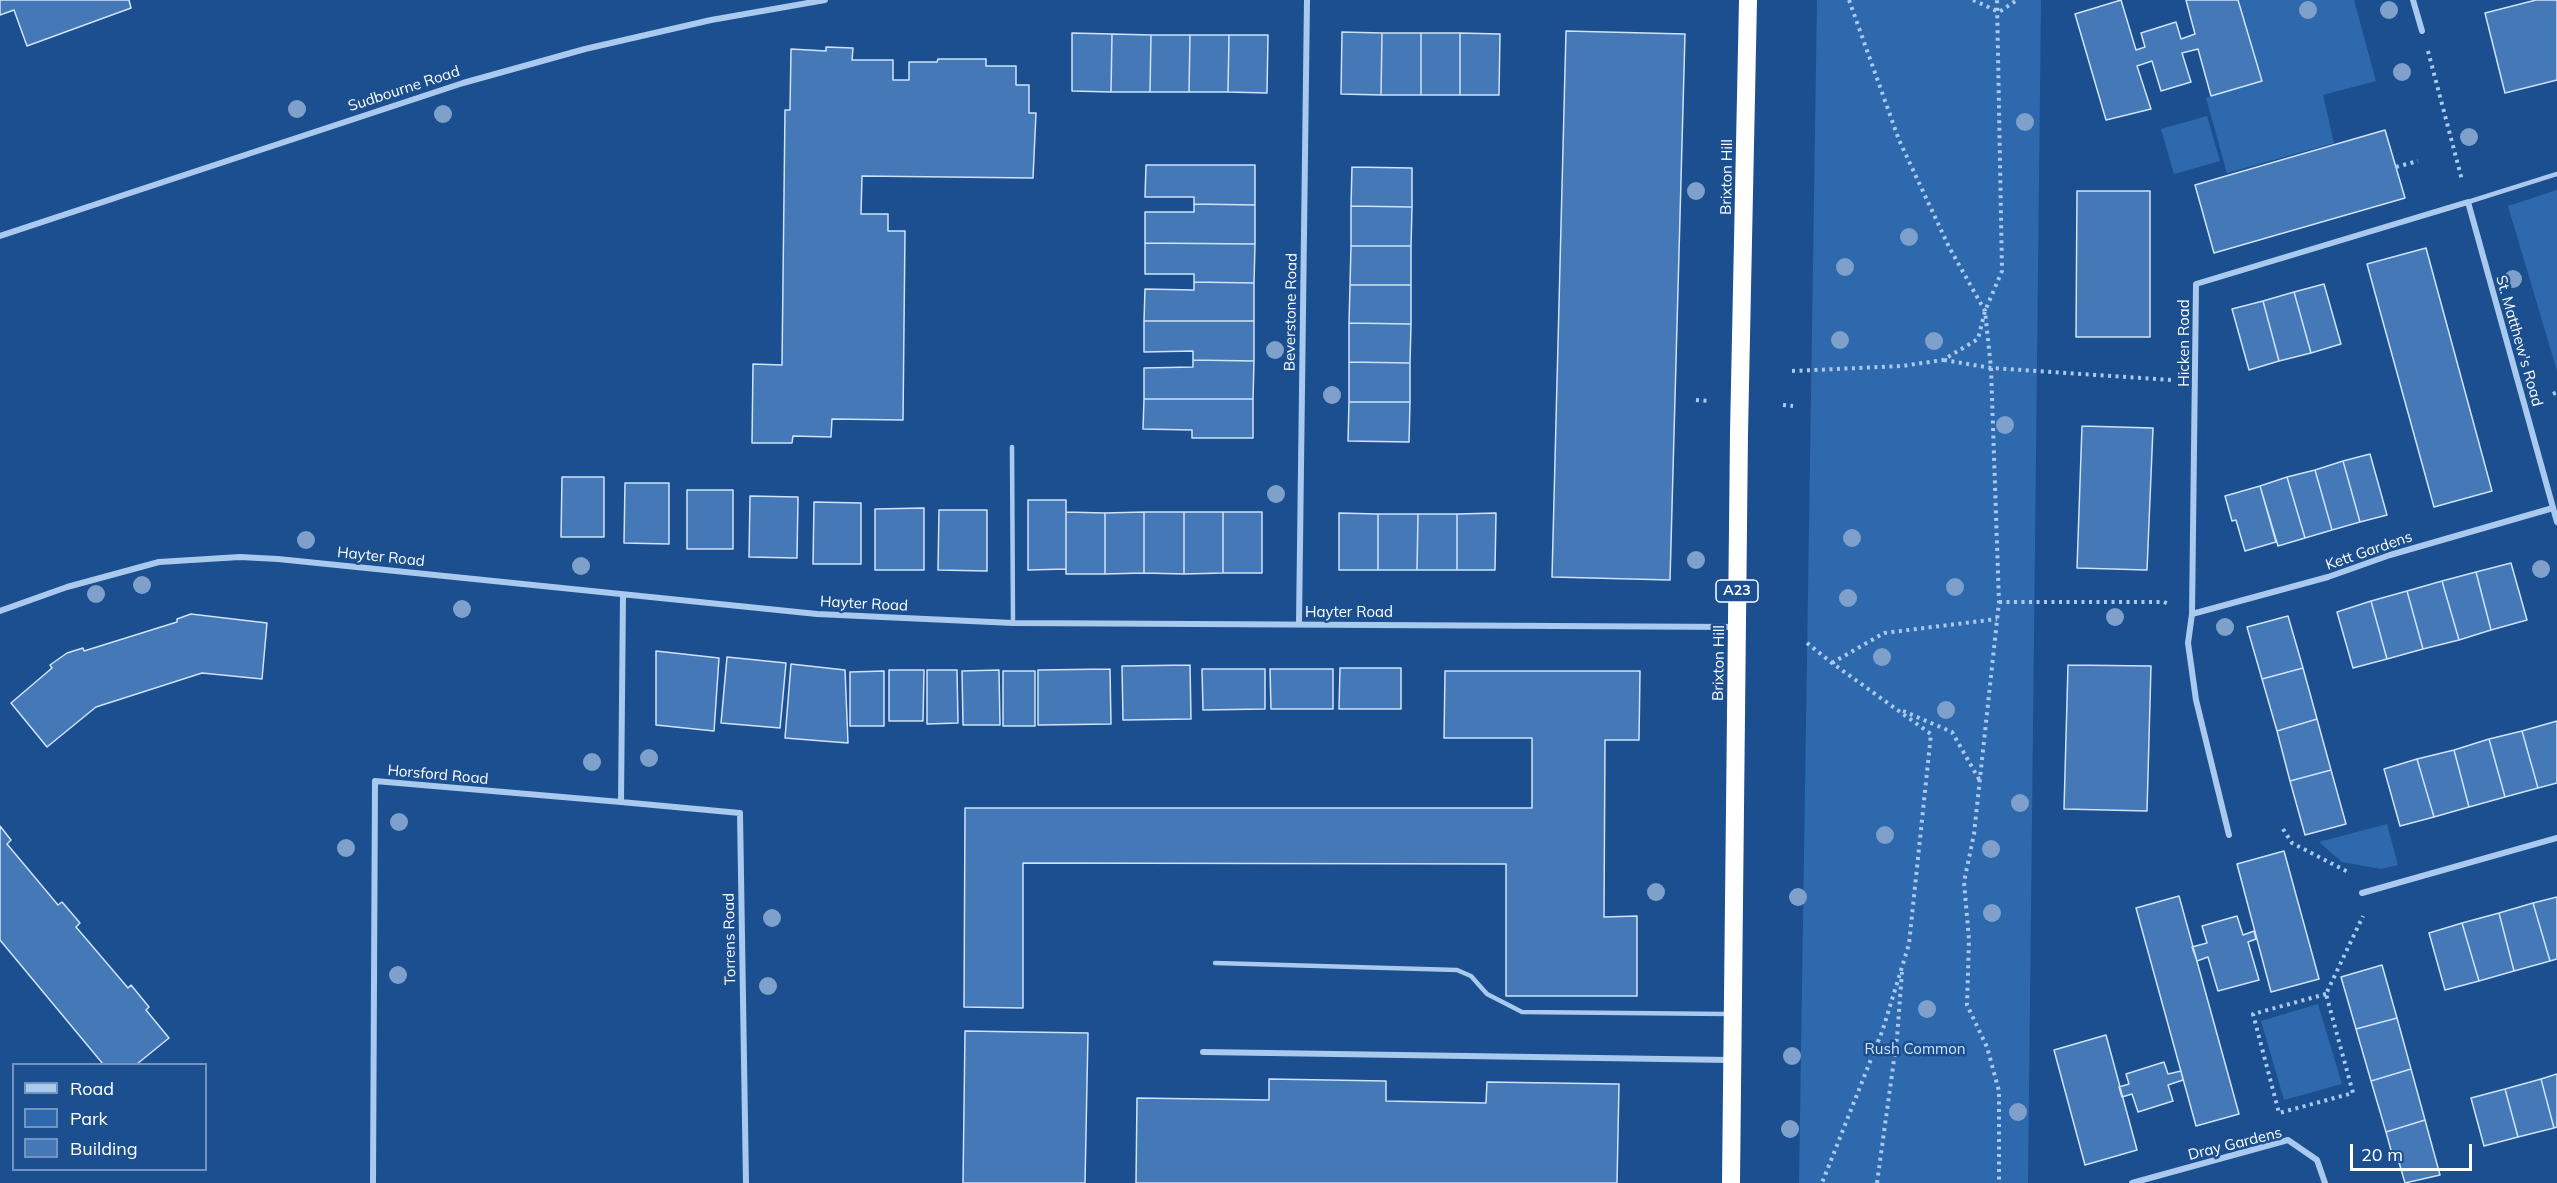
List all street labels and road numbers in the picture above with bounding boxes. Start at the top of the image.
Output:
street label: Sudbourne Road [346,62,462,116]
street label: Brixton Hill [1717,139,1737,215]
street label: Beverstone Road [1281,253,1301,371]
street label: St. Matthew's Road [2492,273,2546,409]
street label: Hicken Road [2175,299,2193,387]
street label: Kett Gardens [2323,528,2415,574]
street label: Hayter Road [336,543,426,571]
road number: A23 [1716,580,1758,602]
street label: Hayter Road [820,593,908,615]
street label: Hayter Road [1305,603,1393,621]
street label: Brixton Hill [1709,625,1729,701]
street label: Horsford Road [387,762,489,788]
street label: Torrens Road [720,893,740,985]
street label: Dray Gardens [2186,1124,2284,1164]

